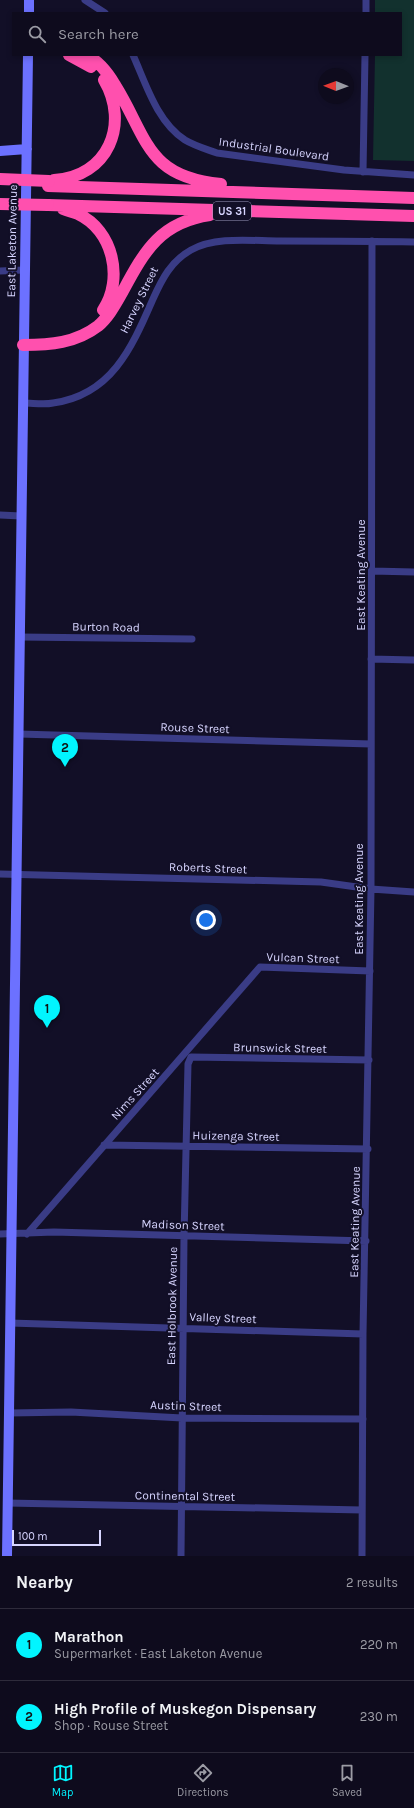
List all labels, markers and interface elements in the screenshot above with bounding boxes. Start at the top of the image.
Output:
search box [12,12,402,56]
icon: search [26,23,48,45]
text: Search here [58,25,139,43]
north arrow [318,68,354,104]
street label: Industrial Boulevard [218,134,330,164]
street label: East Laketon Avenue [4,184,20,298]
road number: US 31 [213,202,251,220]
street label: Harvey Street [117,264,161,336]
street label: East Keating Avenue [354,519,368,631]
street label: Burton Road [72,619,140,635]
street label: Rouse Street [160,720,230,736]
pin: 2 [52,734,78,767]
street label: East Keating Avenue [352,843,366,955]
street label: Roberts Street [169,860,248,876]
your location [196,910,216,930]
street label: Vulcan Street [266,950,340,966]
pin: 1 [34,995,60,1028]
street label: Brunswick Street [233,1040,327,1056]
street label: Nims Street [108,1065,162,1123]
street label: Huizenga Street [192,1128,280,1144]
street label: East Keating Avenue [347,1166,363,1278]
street label: Madison Street [141,1217,225,1233]
street label: East Holbrook Avenue [164,1247,180,1365]
street label: Valley Street [189,1310,257,1326]
street label: Austin Street [150,1398,222,1414]
street label: Continental Street [135,1488,236,1504]
scale bar [12,1528,101,1547]
text: 100 m [18,1530,48,1543]
text: Nearby [16,1572,73,1592]
text: 2 results [346,1575,398,1590]
text: Marathon [54,1628,124,1646]
text: 1 [27,1637,31,1652]
text: 220 m [360,1637,398,1652]
text: Supermarket · East Laketon Avenue [54,1646,262,1661]
text: High Profile of Muskegon Dispensary [54,1700,316,1718]
text: 2 [25,1709,33,1724]
text: 230 m [360,1709,398,1724]
text: Shop · Rouse Street [54,1718,168,1733]
tab: Map [52,1762,74,1799]
tab: Directions [177,1762,229,1799]
tab: Saved [332,1762,362,1799]

